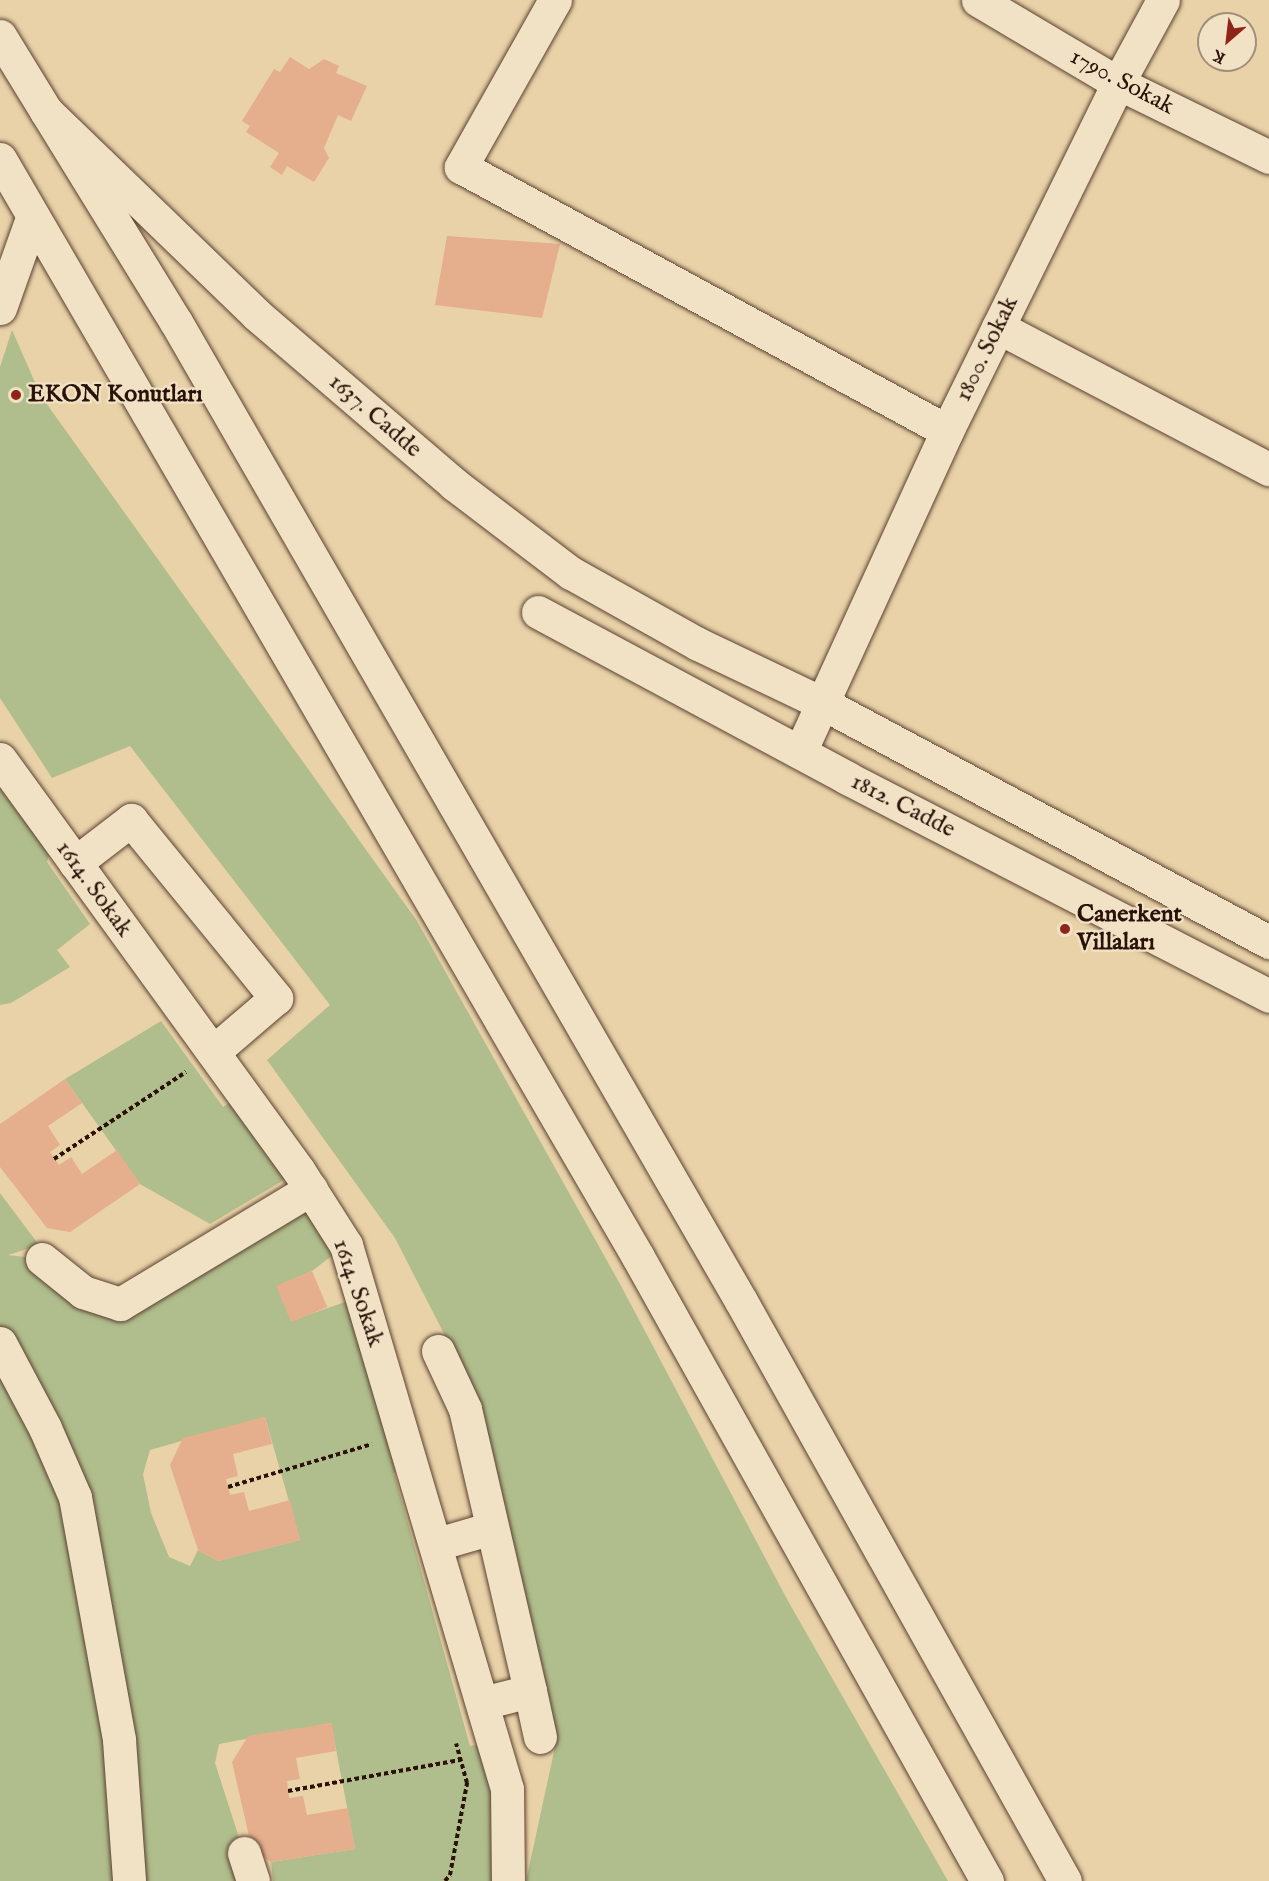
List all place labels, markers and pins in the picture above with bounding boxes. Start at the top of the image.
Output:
place label: EKON Konutları [28,381,203,409]
marker: EKON Konutları [9,388,23,402]
place label: Canerkent Villaları [1077,901,1182,957]
marker: Canerkent Villaları [1058,922,1072,936]

